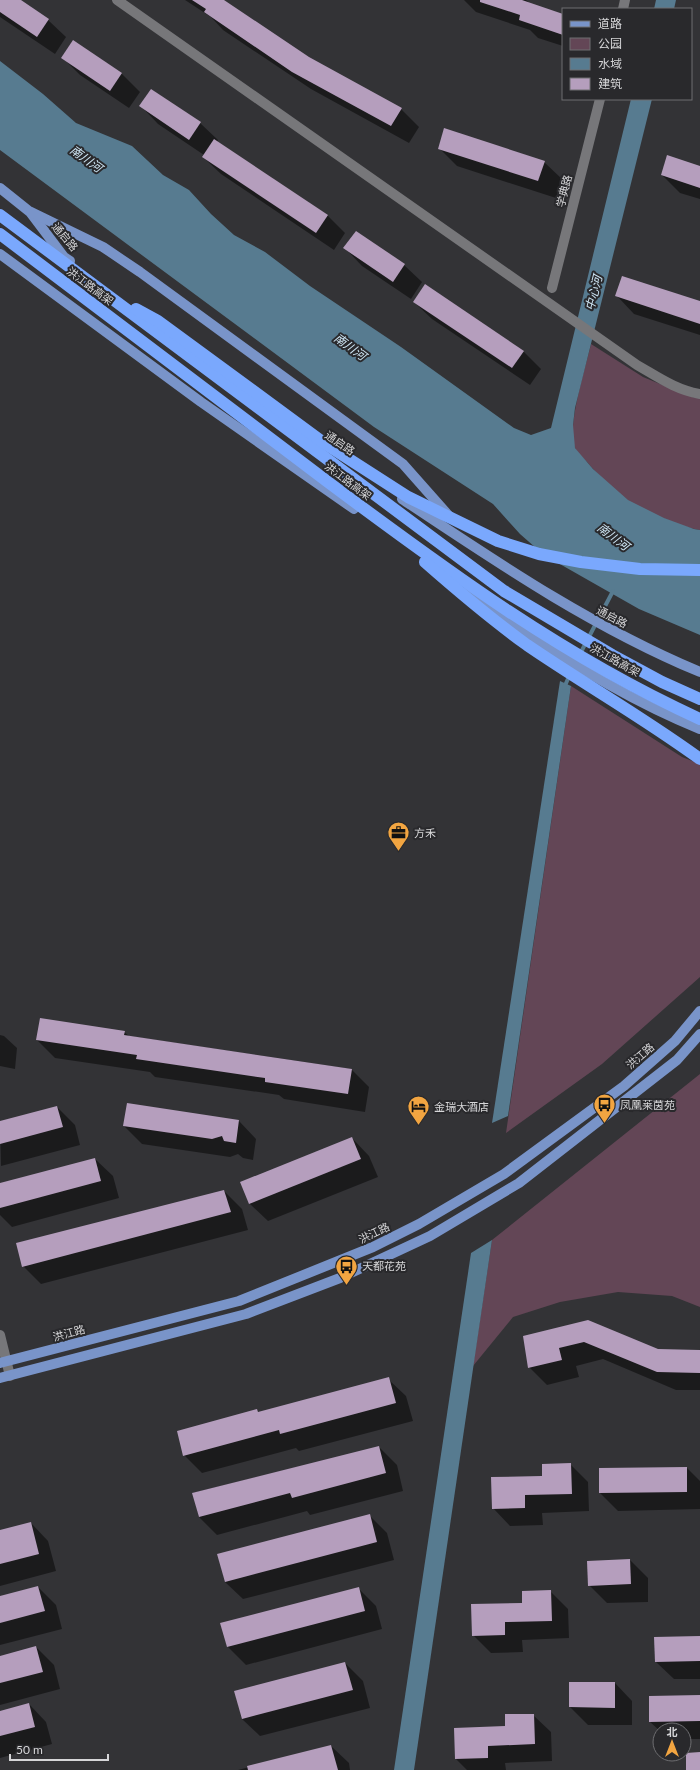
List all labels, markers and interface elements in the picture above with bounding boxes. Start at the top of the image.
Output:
legend [562,8,692,100]
text: 道路 [598,16,622,31]
text: 公园 [598,36,622,51]
text: 水域 [598,56,622,71]
text: 建筑 [598,76,622,91]
water label: 南川河 [67,142,107,176]
street label: 学典路 [553,173,574,208]
street label: 通启路 [50,220,81,253]
street label: 洪江路高架 [64,264,116,307]
water label: 中心河 [582,272,606,312]
water label: 南川河 [331,330,371,364]
street label: 通启路 [323,428,358,457]
street label: 洪江路高架 [322,459,374,502]
water label: 南川河 [594,520,634,555]
street label: 通启路 [595,603,630,630]
street label: 洪江路高架 [588,641,642,679]
office icon: 方禾 [386,820,412,853]
place label: 方禾 [414,826,436,839]
street label: 洪江路 [623,1040,656,1071]
bus stop icon: 凤凰莱茵苑 [591,1092,617,1125]
hotel icon: 金瑞大酒店 [406,1094,432,1127]
place label: 凤凰莱茵苑 [620,1098,675,1111]
place label: 金瑞大酒店 [434,1100,489,1113]
street label: 洪江路 [356,1219,391,1246]
bus stop icon: 天都花苑 [334,1253,360,1286]
place label: 天都花苑 [362,1259,406,1272]
street label: 洪江路 [51,1322,86,1343]
north arrow [652,1722,692,1762]
text: 北 [667,1725,678,1738]
scale bar [10,1736,108,1762]
text: 50 m [16,1742,43,1757]

